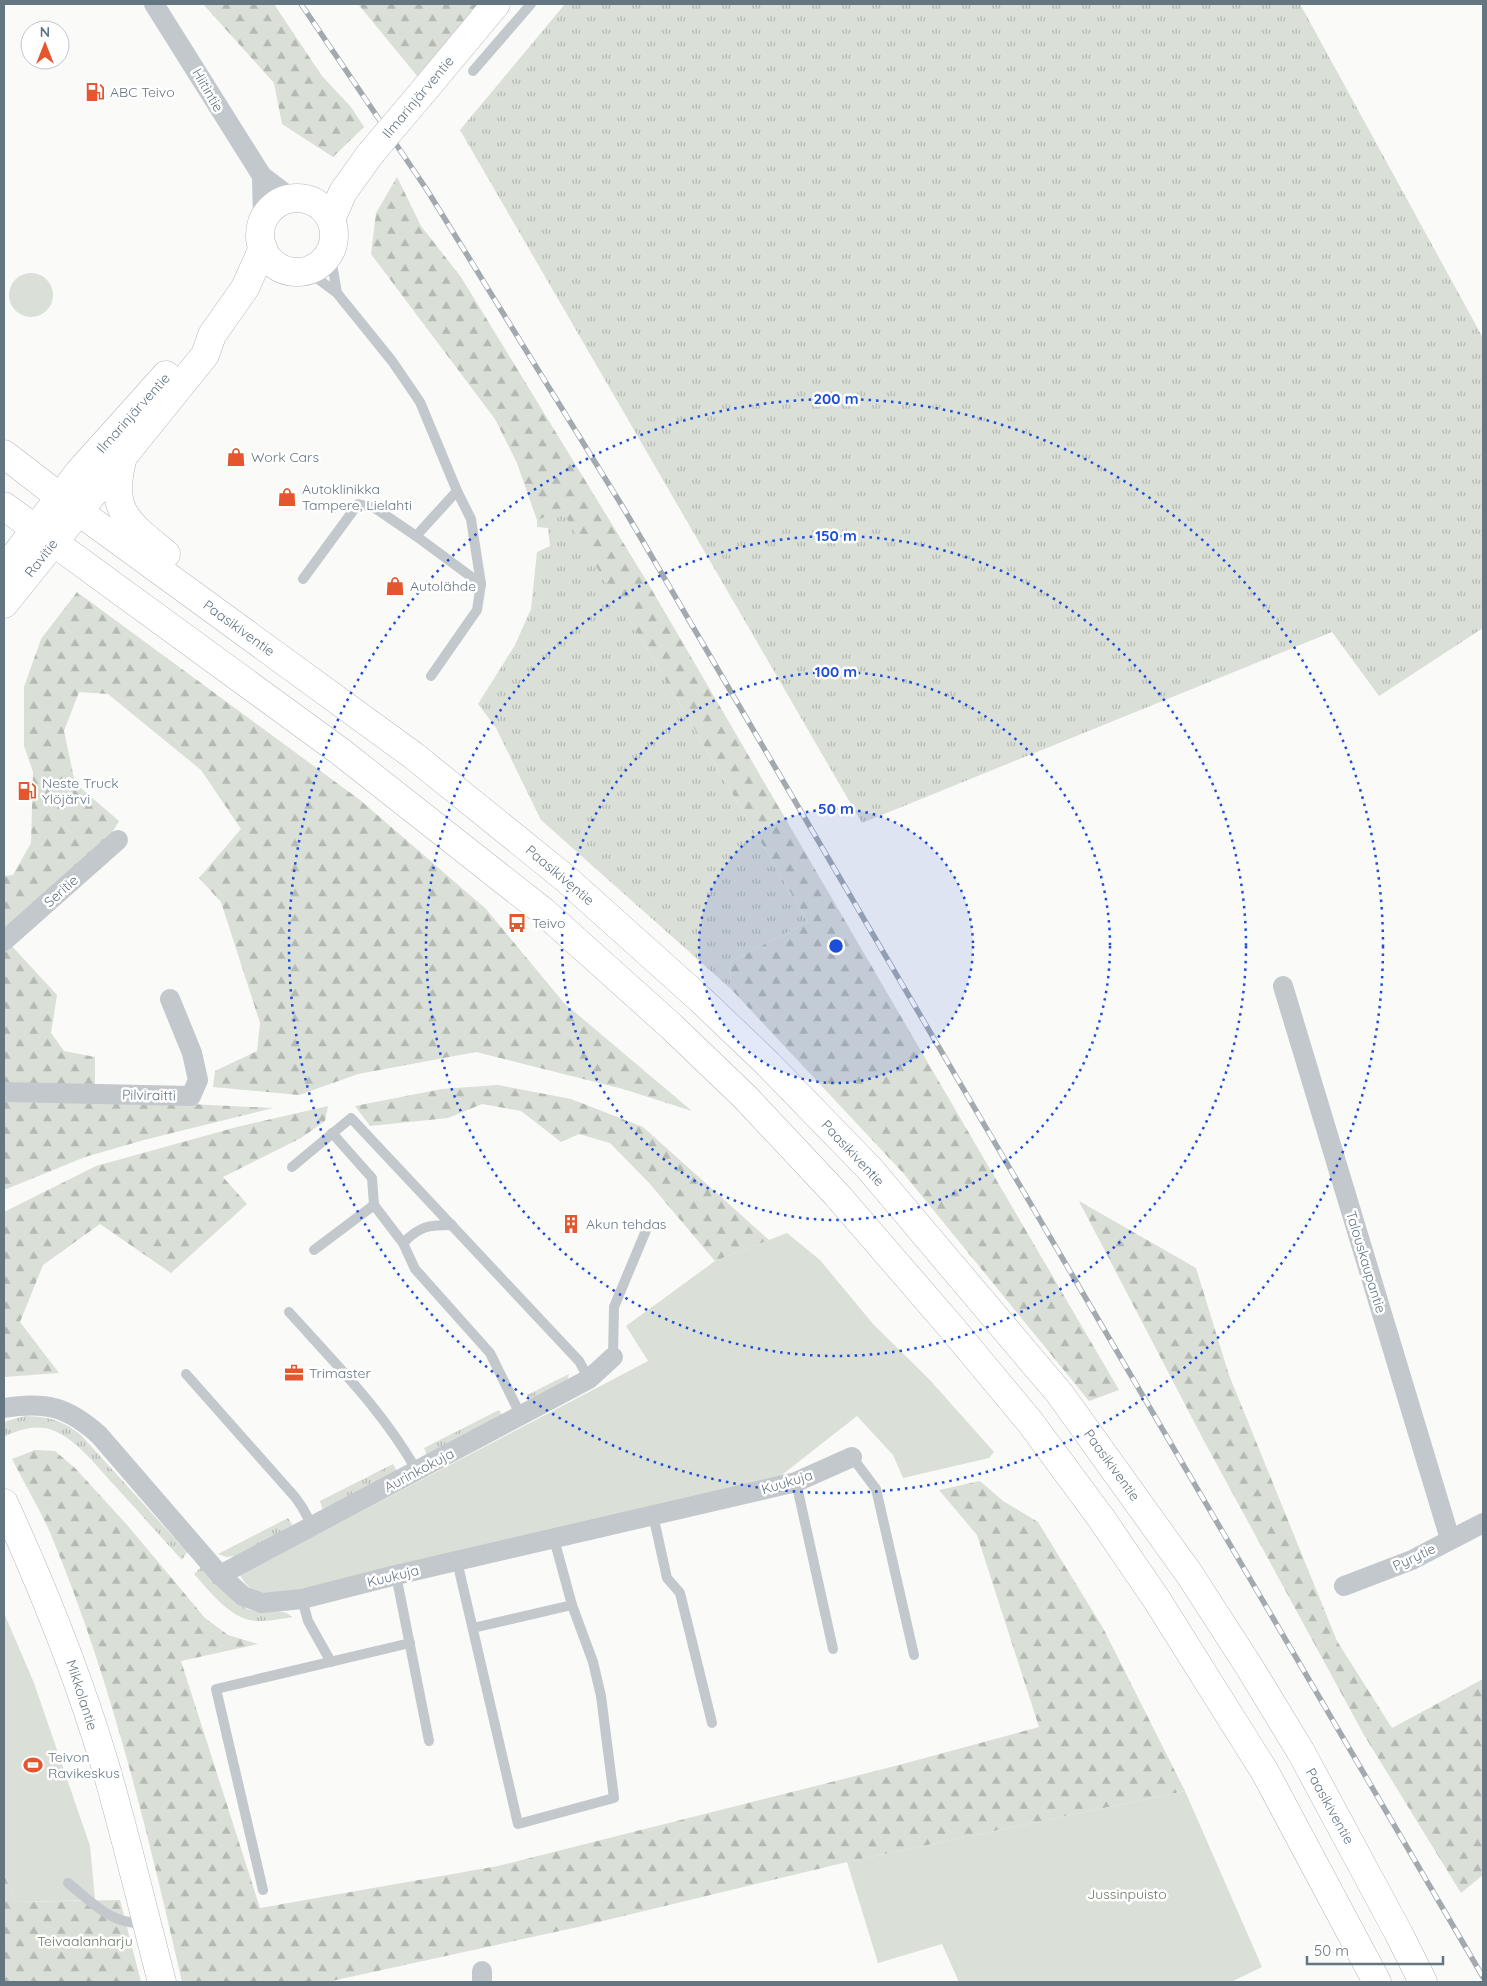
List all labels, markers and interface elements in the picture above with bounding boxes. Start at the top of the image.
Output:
north arrow [20,20,70,70]
text: N [40,23,50,41]
street label: Ilmarinjärventie [378,52,458,142]
street label: Hiitintie [188,65,228,115]
fuel station icon: ABC Teivo [84,81,106,103]
place label: ABC Teivo [110,83,175,101]
street label: Ilmarinjärventie [92,369,174,457]
text: 200 m [814,389,859,408]
shop icon: Work Cars [225,446,247,468]
place label: Work Cars [251,448,319,466]
place label: Autoklinikka Tampere, Lielahti [302,480,412,514]
shop icon: Autoklinikka Tampere, Lielahti [276,486,298,508]
text: 150 m [815,526,857,545]
street label: Ravitie [20,535,62,581]
shop icon: Autolähde [384,575,406,597]
place label: Autolähde [410,577,476,595]
street label: Paasikiventie [200,596,279,660]
text: 100 m [815,662,857,681]
place label: Neste Truck Ylöjärvi [42,774,119,808]
fuel station icon: Neste Truck Ylöjärvi [16,780,38,802]
text: 50 m [818,799,854,818]
street label: Paasikiventie [522,841,598,909]
street label: Seritie [40,871,82,911]
bus stop icon: Teivo [506,912,528,934]
place label: Teivo [532,914,565,932]
centre of rings [827,937,845,955]
street label: Pilviraitti [122,1086,176,1104]
street label: Paasikiventie [818,1116,888,1190]
street label: Talouskaupantie [1342,1209,1390,1315]
building icon: Akun tehdas [560,1213,582,1235]
place label: Akun tehdas [586,1215,666,1233]
office icon: Trimaster [283,1362,305,1384]
place label: Trimaster [309,1364,371,1382]
street label: Paasikiventie [1080,1426,1144,1505]
street label: Aurinkokuja [381,1444,457,1496]
street label: Kuukuja [759,1466,815,1498]
street label: Pyrytie [1390,1539,1438,1575]
street label: Kuukuja [365,1561,421,1591]
street label: Mikkolantie [62,1657,102,1733]
place label: Teivon Ravikeskus [48,1748,120,1782]
sports icon: Teivon Ravikeskus [22,1754,44,1776]
street label: Paasikiventie [1302,1765,1358,1847]
park label: Jussinpuisto [1087,1885,1167,1903]
park label: Teivaalanharju [37,1932,133,1950]
scale bar [1307,1934,1443,1966]
text: 50 m [1314,1941,1349,1960]

